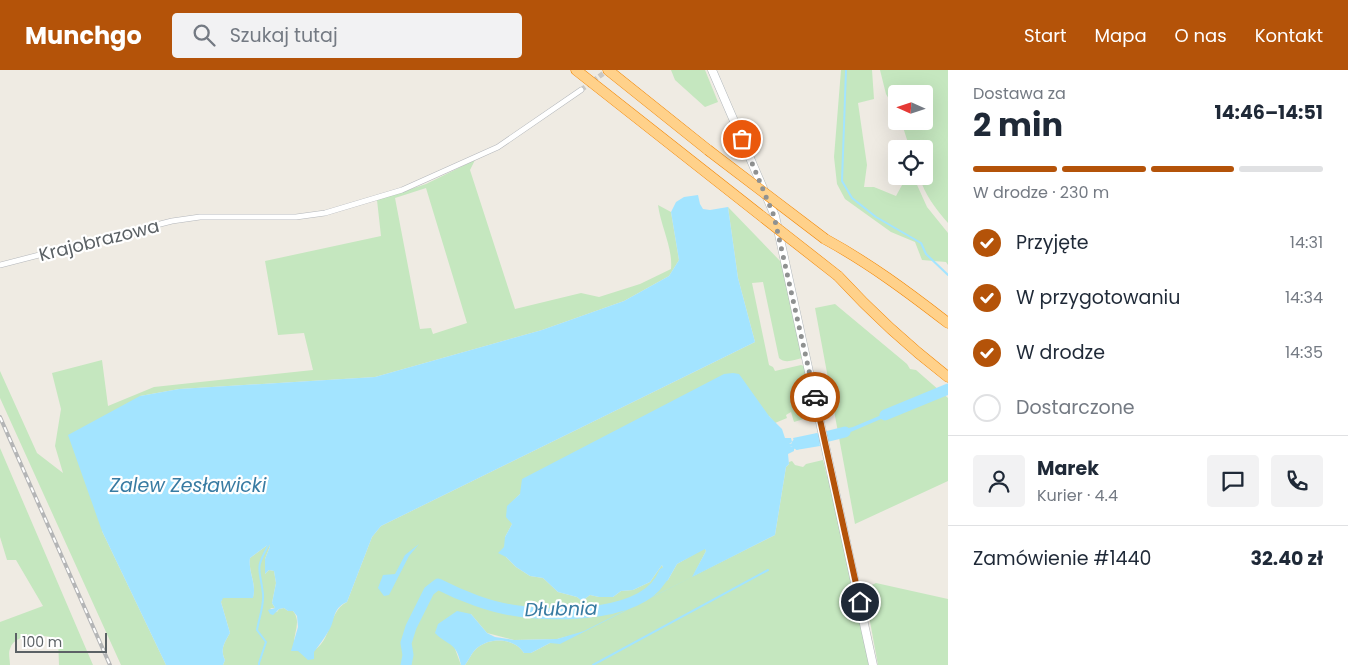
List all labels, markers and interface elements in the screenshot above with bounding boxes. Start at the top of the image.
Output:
search box [172,13,522,58]
text: Munchgo [25,19,142,52]
icon: search [190,21,218,49]
text: Szukaj tutaj [230,22,338,49]
text: Start [1024,23,1067,48]
text: Mapa [1095,23,1147,48]
text: O nas [1175,23,1227,48]
text: Kontakt [1255,23,1323,48]
text: Dostawa za [973,82,1066,105]
north arrow [888,85,932,130]
map controls [888,85,933,185]
text: 14:46–14:51 [1215,99,1323,126]
text: 2 min [973,102,1063,147]
pin [721,118,763,160]
icon: bag [728,125,756,153]
button: locate [888,140,933,185]
text: W drodze · 230 m [973,181,1109,204]
street label: Krajobrazowa [36,213,162,267]
icon: check [973,229,1001,257]
text: Przyjęte [1016,229,1089,256]
text: 14:31 [1290,231,1323,254]
icon: check [973,284,1001,312]
text: W przygotowaniu [1016,284,1180,311]
text: 14:34 [1285,286,1323,309]
icon: check [973,339,1001,367]
text: W drodze [1016,339,1105,366]
text: 14:35 [1285,341,1323,364]
courier [790,372,840,422]
icon: car [801,383,829,411]
text: Dostarczone [1016,394,1135,421]
button: person [973,455,1025,507]
text: Marek [1037,455,1099,482]
button: chat [1207,455,1259,507]
button: phone [1271,455,1323,507]
water label: Zalew Zesławicki [109,472,267,499]
text: Kurier · 4.4 [1037,484,1118,507]
text: Zamówienie #1440 [973,545,1151,572]
text: 32.40 zł [1250,545,1323,572]
pin [839,581,881,623]
icon: home [846,588,874,616]
water label: Dłubnia [524,595,598,623]
scale bar [15,630,108,653]
text: 100 m [22,632,62,652]

